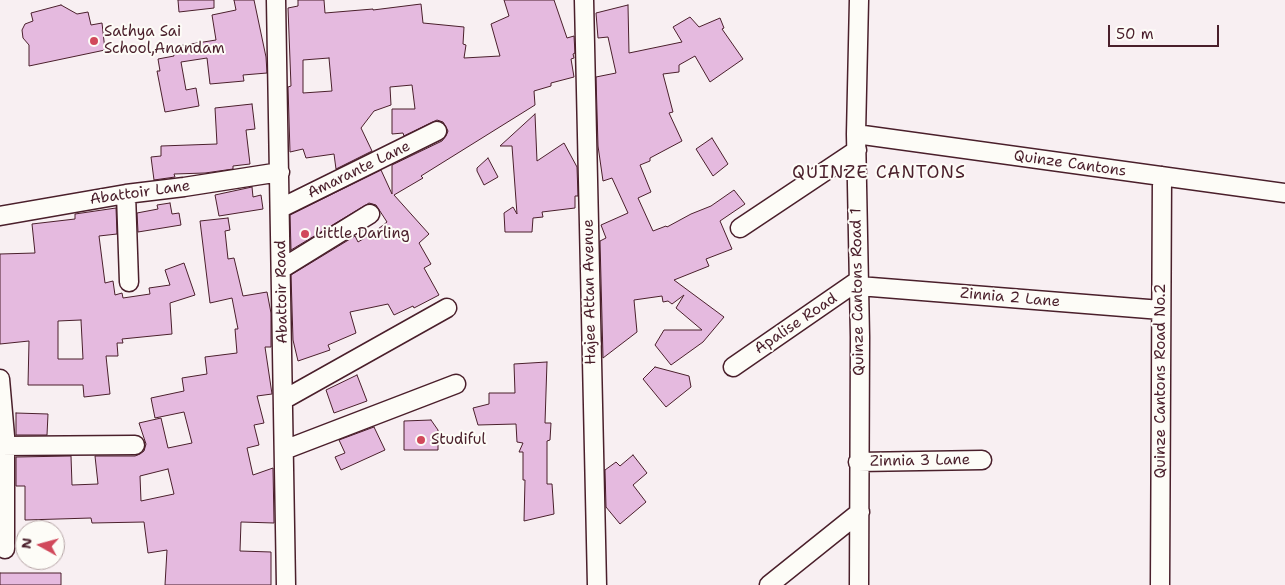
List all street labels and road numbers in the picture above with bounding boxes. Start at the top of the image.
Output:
street label: Amarante Lane [305,137,413,203]
street label: Quinze Cantons [1012,147,1128,181]
street label: Abattoir Lane [89,177,191,209]
street label: Quinze Cantons Road 1 [848,208,868,376]
street label: Hajee Attan Avenue [580,219,600,365]
street label: Abattoir Road [272,240,292,344]
street label: Quinze Cantons Road No.2 [1152,284,1170,478]
street label: Zinnia 2 Lane [959,285,1061,311]
street label: Apalise Road [751,290,841,358]
street label: Zinnia 3 Lane [870,451,970,471]

